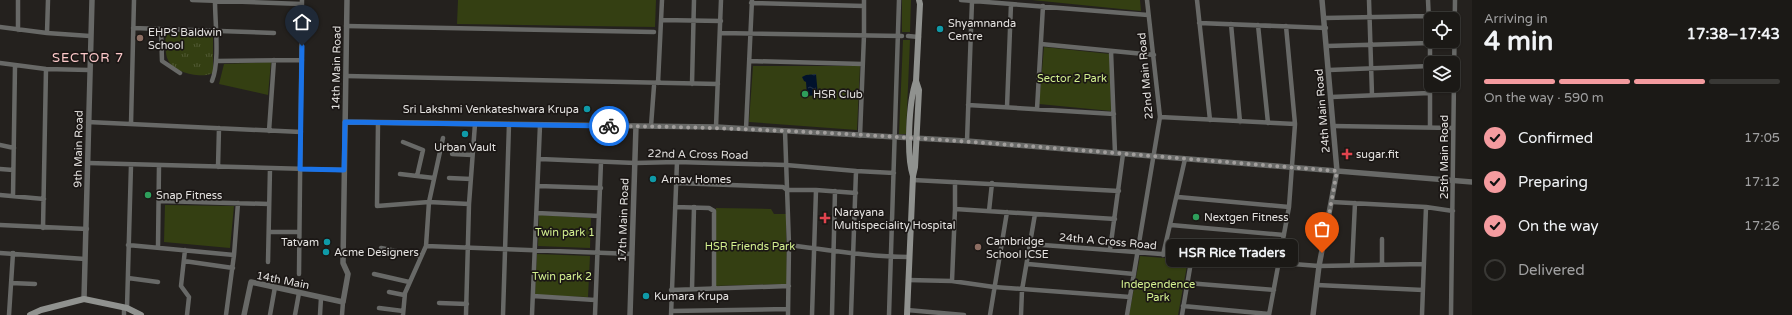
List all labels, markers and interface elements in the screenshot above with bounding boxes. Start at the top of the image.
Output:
pin [285,5,319,46]
icon: home [291,11,313,33]
text: Arriving in [1484,11,1548,27]
map controls [1424,12,1460,92]
button: locate [1424,12,1460,48]
place label: Shyamnanda Centre [948,17,1016,43]
marker: Shyamnanda Centre [935,24,945,34]
text: 17:38–17:43 [1687,25,1780,43]
place label: EHPS Baldwin School [148,26,222,52]
street label: 14th Main Road [329,26,344,110]
text: 4 min [1484,26,1553,57]
street label: 22nd Main Road [1135,32,1156,120]
marker: EHPS Baldwin School [135,33,145,43]
district label: SECTOR 7 [52,50,124,66]
button: layers [1424,56,1460,92]
street label: 24th Main Road [1312,68,1333,154]
park label: Sector 2 Park [1037,72,1107,85]
place label: HSR Club [813,88,863,101]
marker: HSR Club [800,89,810,99]
text: On the way · 590 m [1484,90,1604,106]
place label: Sri Lakshmi Venkateshwara Krupa [403,103,579,116]
marker: Sri Lakshmi Venkateshwara Krupa [582,104,592,114]
courier [589,106,629,146]
street label: 9th Main Road [71,110,86,188]
icon: bike [598,115,620,137]
street label: 25th Main Road [1438,115,1451,199]
icon: check [1484,127,1506,149]
marker: Urban Vault [460,129,470,139]
text: Confirmed [1518,129,1593,147]
text: 17:05 [1744,130,1780,146]
place label: Urban Vault [434,141,496,154]
street label: 22nd A Cross Road [648,147,749,162]
marker: sugar.fit [1341,148,1353,160]
place label: sugar.fit [1356,148,1399,161]
icon: check [1484,171,1506,193]
place label: Arnav Homes [661,173,731,186]
text: Preparing [1518,173,1588,191]
marker: Arnav Homes [648,174,658,184]
text: 17:12 [1744,174,1780,190]
street label: 17th Main Road [616,178,631,262]
place label: Snap Fitness [156,189,222,202]
marker: Snap Fitness [143,190,153,200]
place label: Narayana Multispeciality Hospital [834,206,955,232]
place label: Nextgen Fitness [1204,211,1289,224]
marker: Narayana Multispeciality Hospital [819,212,831,224]
marker: Nextgen Fitness [1191,212,1201,222]
pin [1305,212,1339,253]
icon: check [1484,215,1506,237]
text: On the way [1518,217,1598,235]
icon: bag [1311,218,1333,240]
text: 17:26 [1744,218,1780,234]
park label: Twin park 1 [535,226,595,239]
street label: 24th A Cross Road [1059,231,1157,252]
place label: Cambridge School ICSE [986,235,1049,261]
place label: Tatvam [281,236,319,249]
marker: Tatvam [322,237,332,247]
callout: HSR Rice Traders [1166,239,1298,267]
park label: HSR Friends Park [705,240,795,253]
marker: Cambridge School ICSE [973,242,983,252]
text: HSR Rice Traders [1179,245,1285,261]
place label: Acme Designers [334,246,419,259]
marker: Acme Designers [321,247,331,257]
text: Delivered [1518,261,1585,279]
street label: 14th Main [255,269,311,292]
park label: Twin park 2 [532,270,592,283]
park label: Independence Park [1121,278,1195,304]
place label: Kumara Krupa [654,290,729,303]
marker: Kumara Krupa [641,291,651,301]

